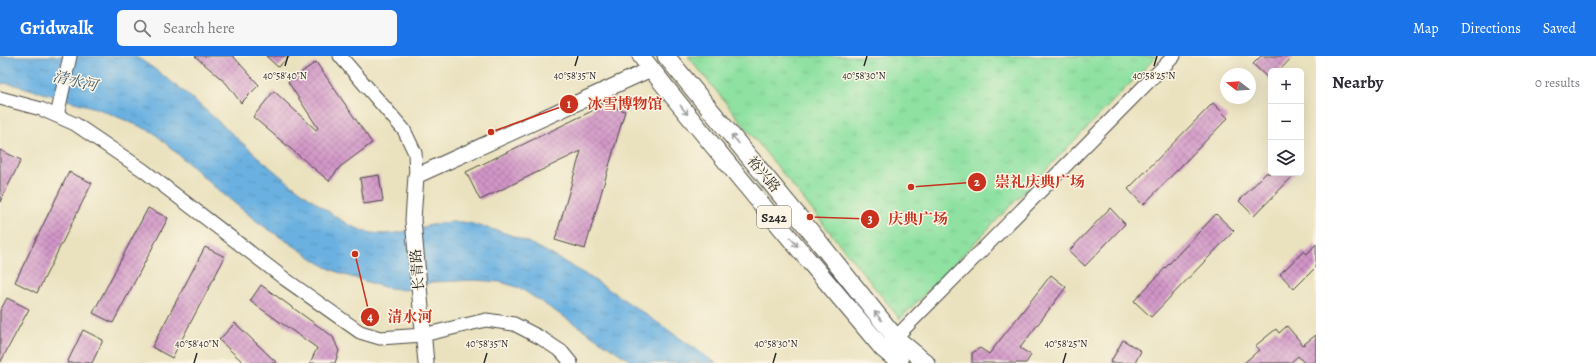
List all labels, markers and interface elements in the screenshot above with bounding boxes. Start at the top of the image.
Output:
search box [117,10,397,46]
text: Gridwalk [20,15,93,41]
icon: search [131,17,153,39]
text: Search here [163,18,235,38]
text: Map [1413,19,1439,38]
text: Directions [1461,19,1521,38]
text: Saved [1543,19,1576,38]
water label: 清水河 [51,66,102,96]
north arrow [1220,68,1256,104]
map controls [1268,68,1304,176]
button: + [1268,68,1304,104]
text: 40°58'40"N [263,69,307,82]
text: 40°58'35"N [554,69,596,82]
text: 40°58'30"N [842,69,886,82]
text: 40°58'25"N [1132,69,1176,82]
text: Nearby [1332,71,1383,94]
text: 0 results [1535,74,1580,91]
callout: 冰雪博物馆 [559,90,670,117]
text: 冰雪博物馆 [587,94,663,114]
text: 1 [567,96,572,112]
button: − [1268,104,1304,140]
one-way arrow [680,105,689,116]
one-way arrow [730,134,739,144]
button: layers [1268,140,1304,176]
street label: 裕兴路 [743,152,784,197]
callout: 崇礼庆典广场 [967,168,1093,195]
text: 崇礼庆典广场 [995,172,1085,192]
text: 2 [974,174,980,190]
road number: S242 [757,206,791,228]
callout: 庆典广场 [860,206,956,233]
text: 庆典广场 [888,209,948,229]
text: 3 [867,211,873,227]
one-way arrow [790,237,799,247]
street label: 长青路 [406,248,429,292]
callout: 清水河 [360,304,441,331]
text: 清水河 [387,307,433,327]
text: 4 [367,309,373,325]
one-way arrow [874,310,883,321]
text: 40°58'40"N [175,337,219,350]
text: 40°58'35"N [466,337,508,350]
text: 40°58'30"N [754,337,798,350]
text: 40°58'25"N [1044,337,1088,350]

